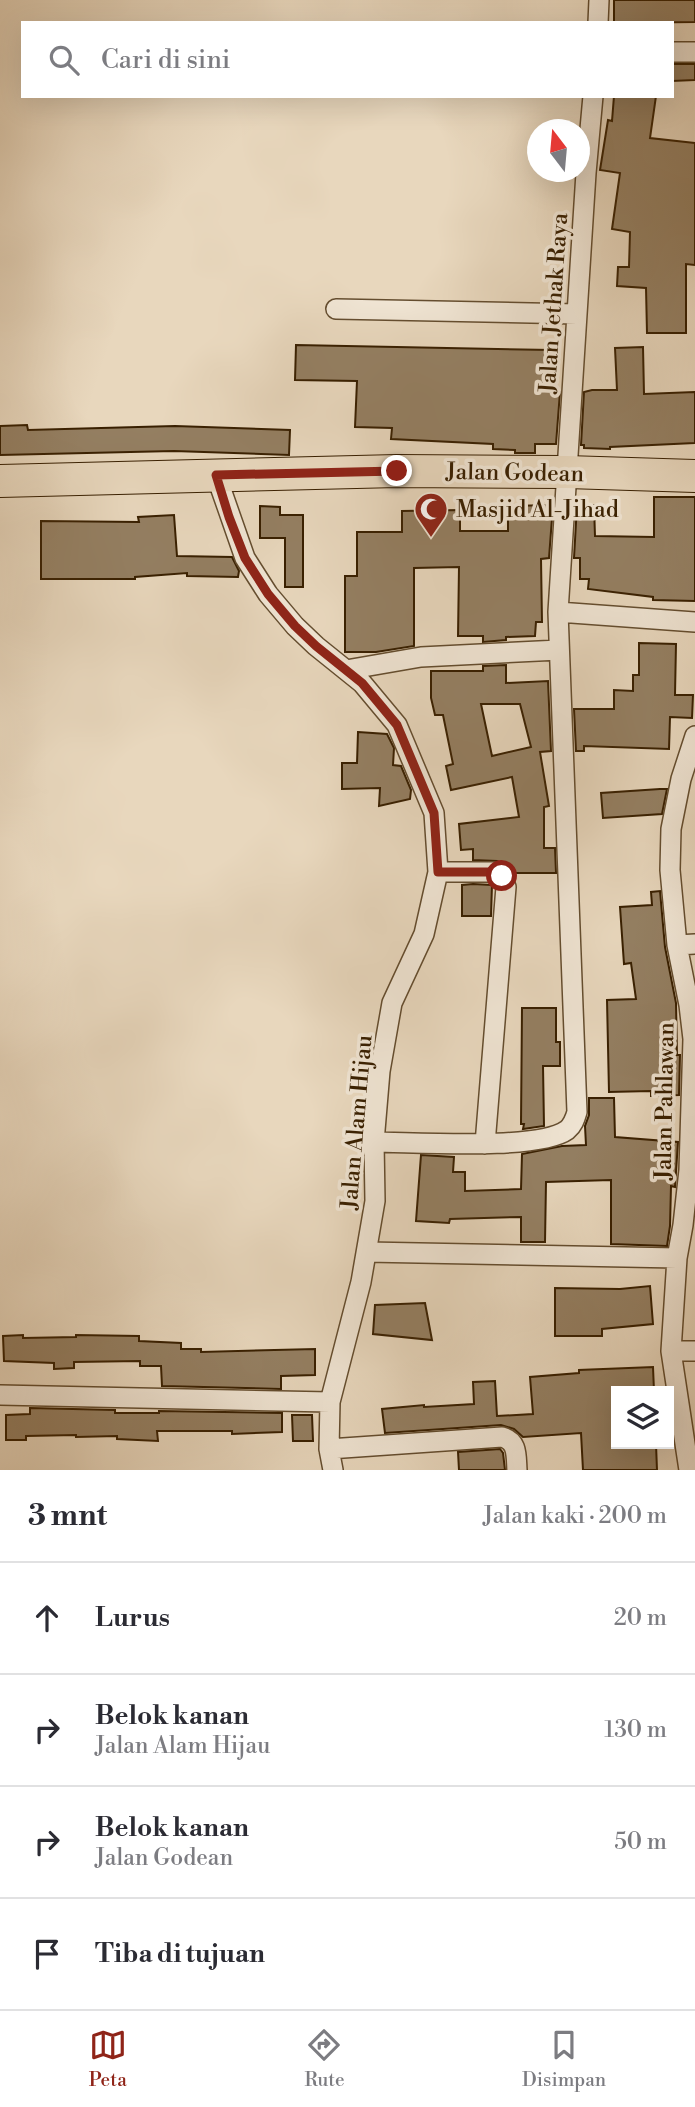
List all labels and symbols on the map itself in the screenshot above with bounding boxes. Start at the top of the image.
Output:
north arrow [527,119,590,182]
street label: Jalan Jethak Raya [534,212,574,395]
route end [381,455,412,486]
street label: Jalan Godean [445,458,585,488]
mosque icon: Masjid Al-Jihad [412,490,450,539]
place label: Masjid Al-Jihad [456,496,619,524]
route start [486,860,517,891]
street label: Jalan Pahlawan [650,1022,680,1181]
street label: Jalan Alam Hijau [335,1034,379,1212]

